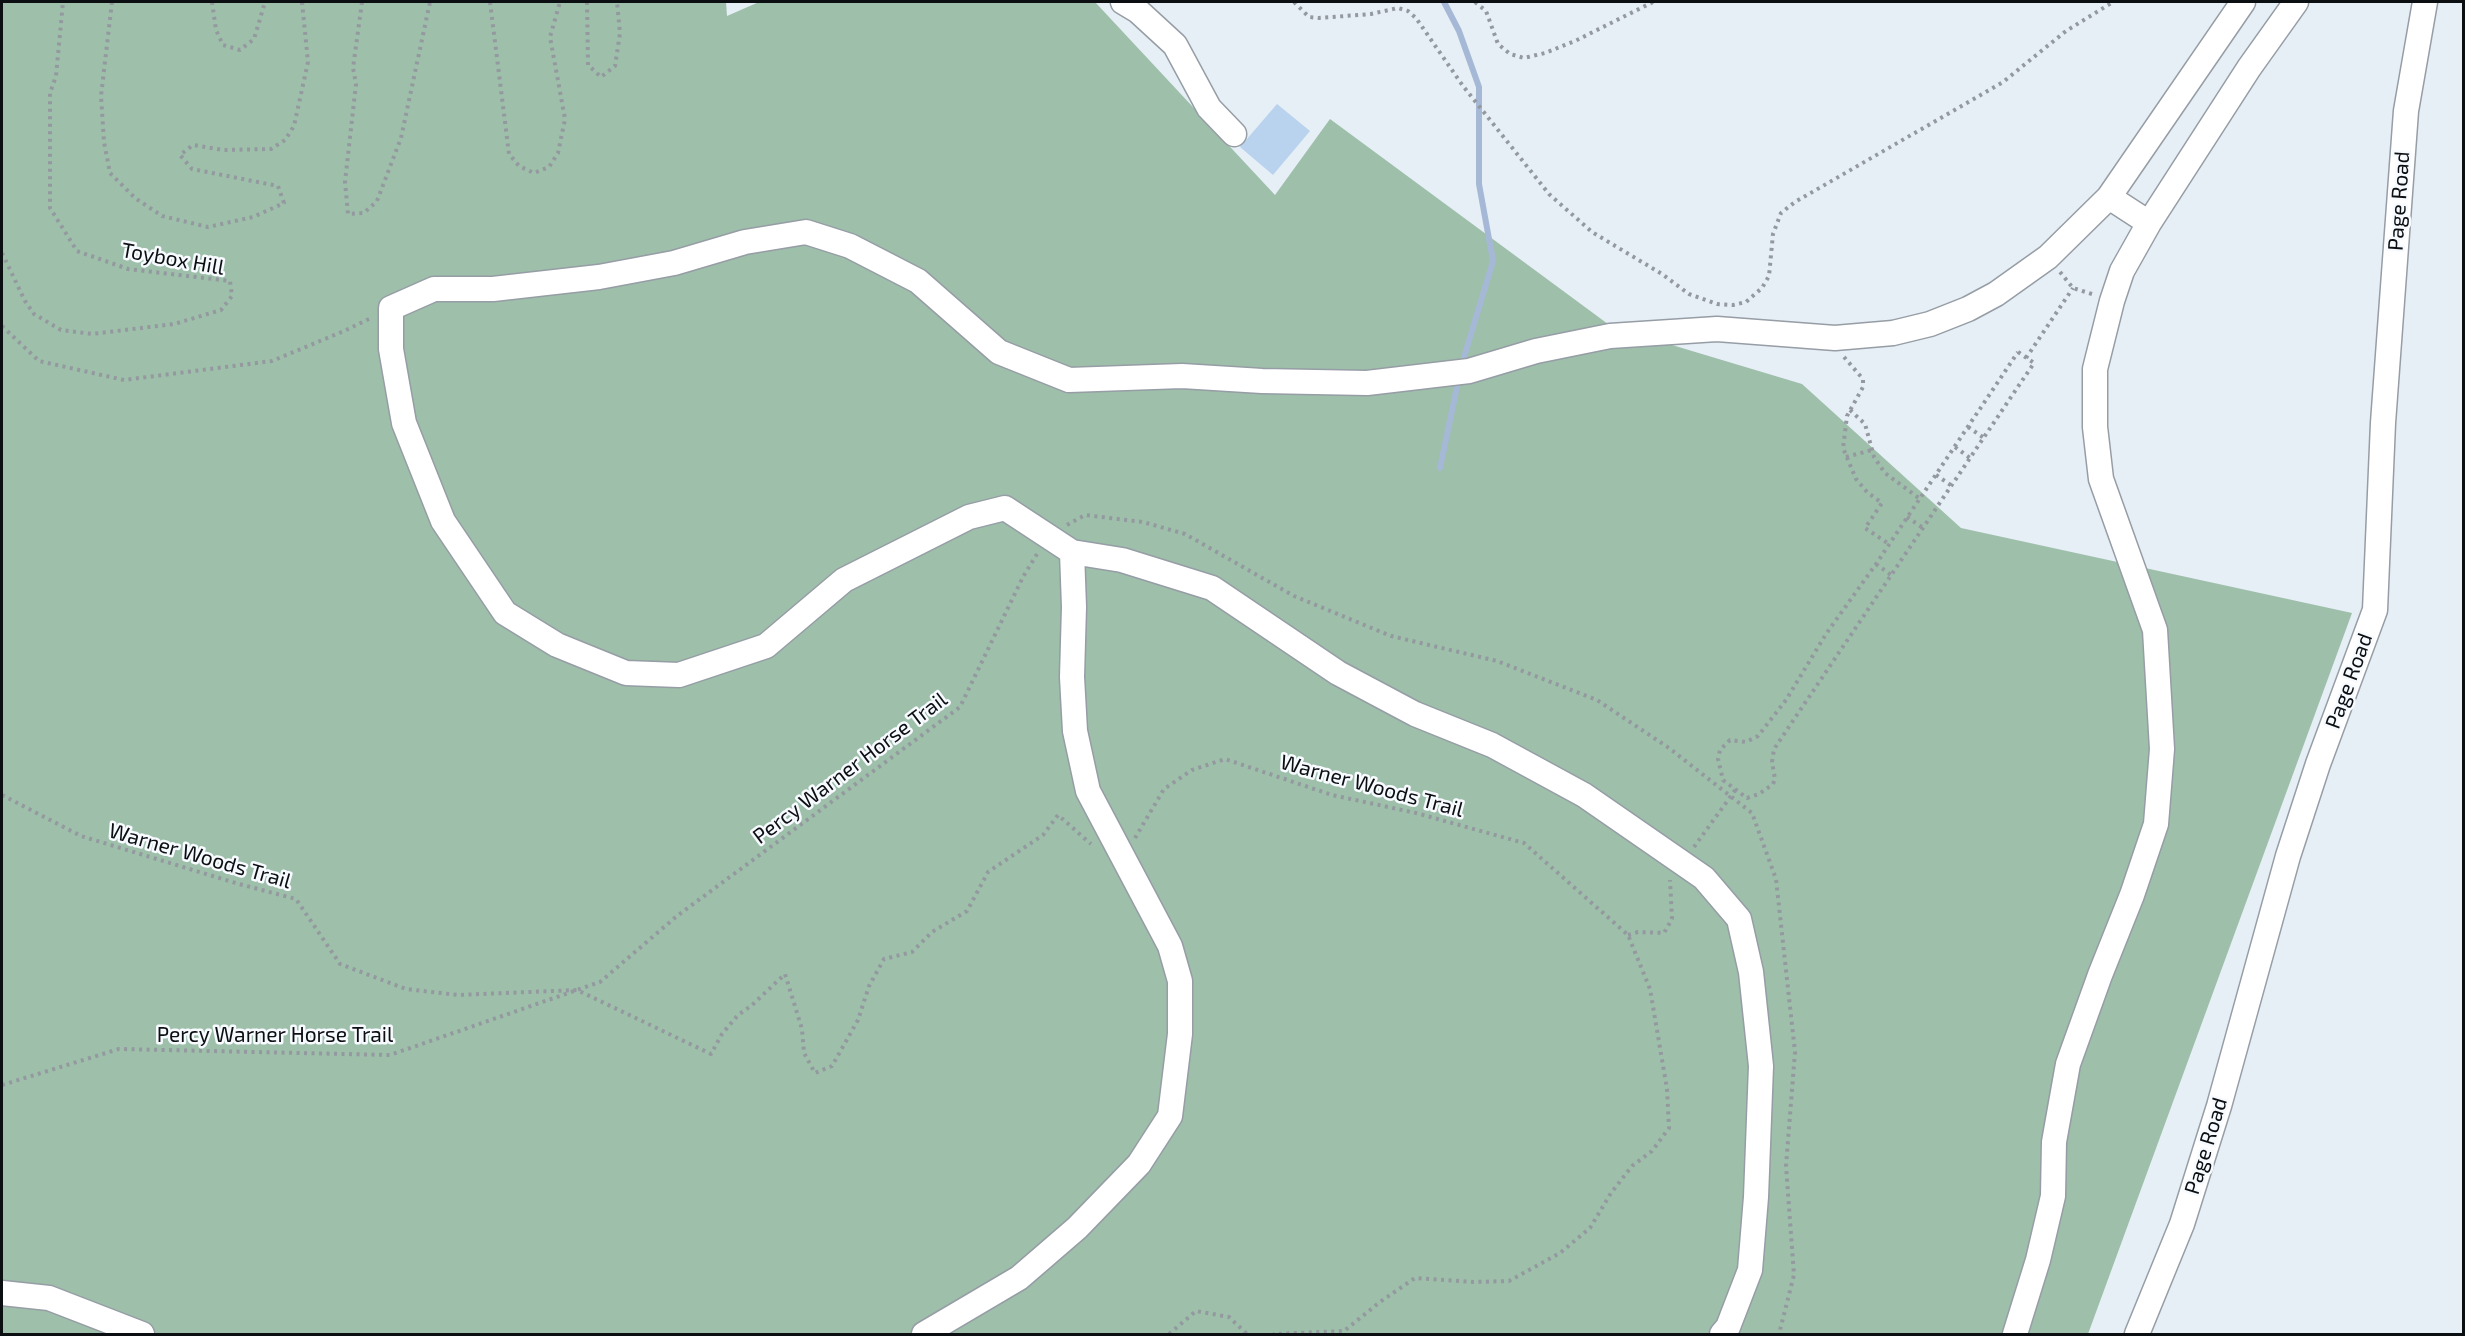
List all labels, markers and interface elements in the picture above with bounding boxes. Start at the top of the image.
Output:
street label: Page Road [2383,150,2415,252]
street label: Toybox Hill [120,238,226,280]
street label: Page Road [2320,630,2378,732]
street label: Percy Warner Horse Trail [748,687,952,849]
street label: Warner Woods Trail [1278,749,1466,823]
street label: Warner Woods Trail [106,818,294,894]
street label: Percy Warner Horse Trail [157,1022,393,1048]
street label: Page Road [2179,1095,2233,1197]

